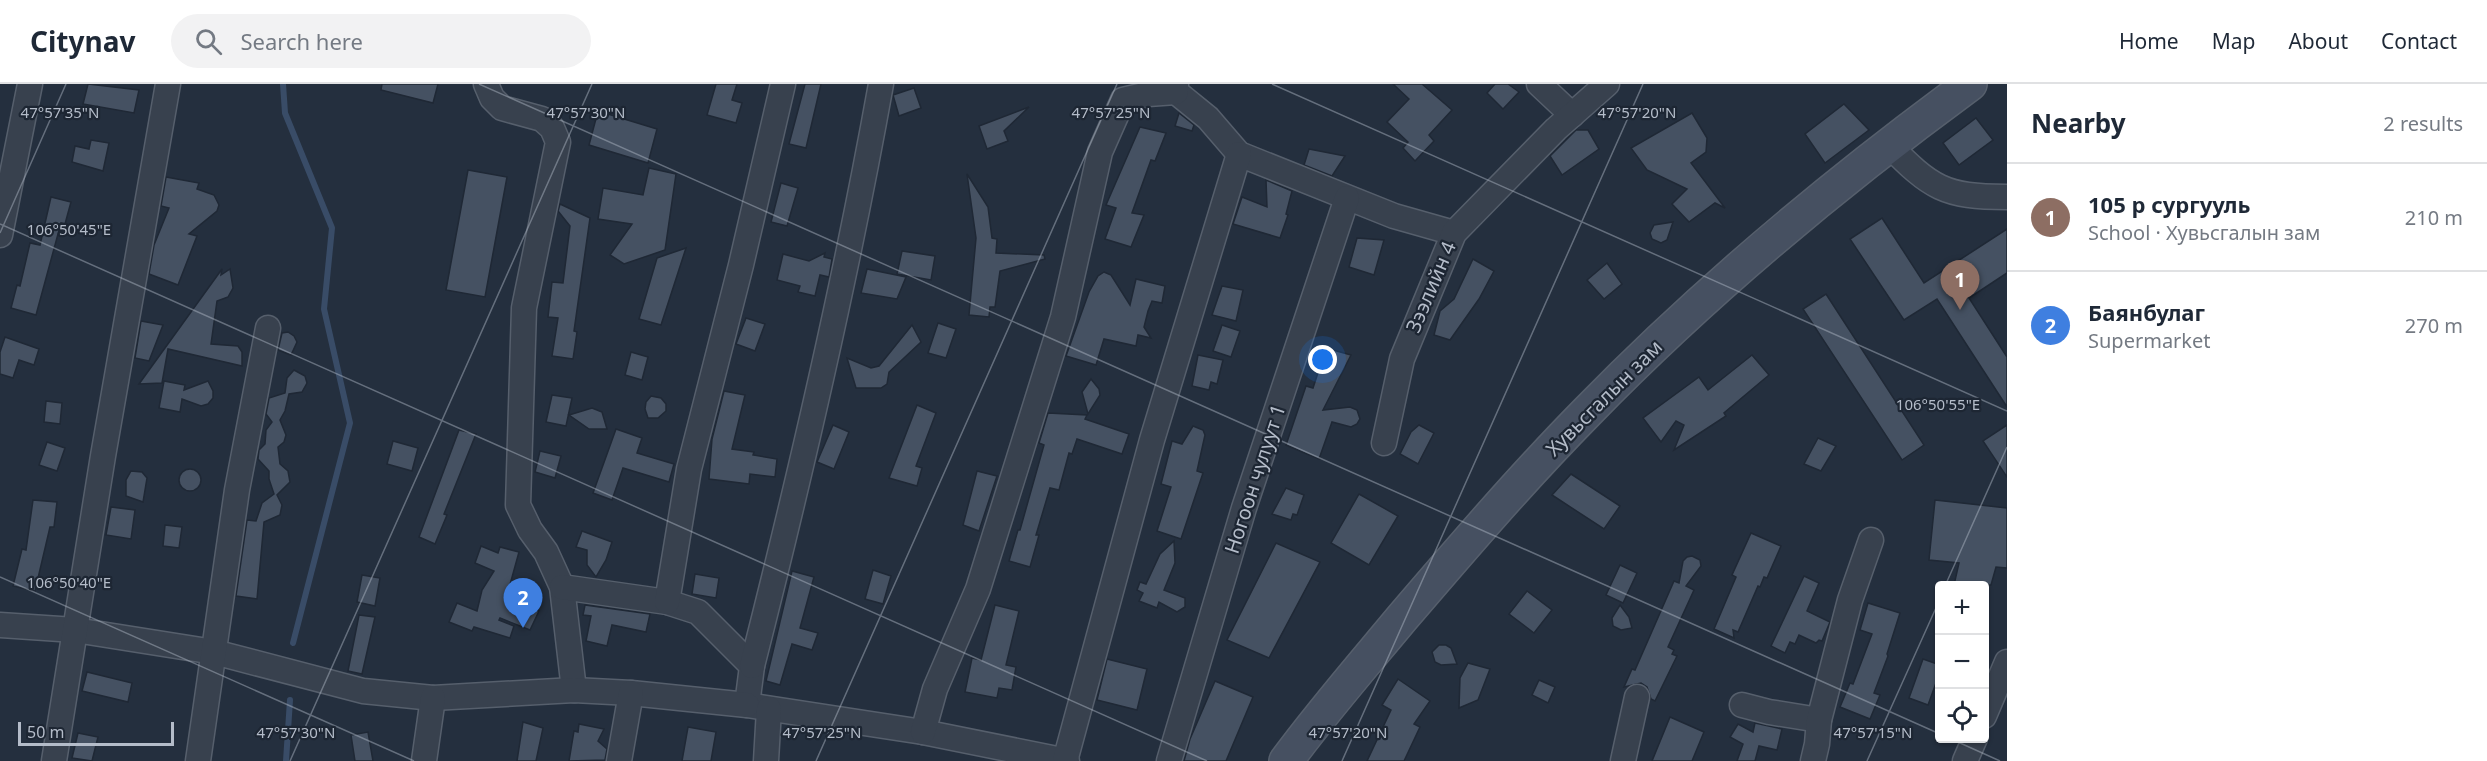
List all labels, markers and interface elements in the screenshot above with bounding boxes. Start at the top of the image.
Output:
search box [171,14,591,68]
text: Citynav [30,22,135,60]
icon: search [192,25,225,58]
text: Search here [240,26,363,56]
text: Home [2119,27,2179,55]
text: Map [2212,27,2255,55]
text: About [2288,27,2348,55]
text: Contact [2381,27,2457,55]
text: 47°57'35"N [21,102,99,122]
text: 47°57'30"N [547,102,625,122]
text: 47°57'25"N [1072,102,1150,122]
text: 47°57'20"N [1598,102,1676,122]
text: Nearby [2031,105,2126,141]
text: 2 results [2383,110,2463,137]
text: 105 р сургууль [2088,189,2250,219]
text: 1 [2045,204,2056,231]
text: 210 m [2405,204,2463,231]
text: 106°50'45"E [27,219,111,239]
text: School · Хувьсгалын зам [2088,219,2320,246]
street label: Зээлийн 4 [1399,236,1462,337]
pin: 1 [1940,260,1980,310]
text: Баянбулаг [2088,297,2205,327]
text: 2 [2045,312,2056,339]
text: 270 m [2405,312,2463,339]
text: Supermarket [2088,327,2211,354]
street label: Хувьсгалын зам [1540,334,1668,462]
your location [1308,345,1337,374]
text: 106°50'55"E [1896,394,1980,414]
street label: Ногоон чулуут 1 [1218,401,1291,557]
text: 106°50'40"E [27,572,111,592]
pin: 2 [504,578,542,628]
map controls [1935,581,1989,743]
button: + [1935,581,1989,635]
button: − [1935,635,1989,689]
button: locate [1935,689,1989,743]
scale bar [18,719,174,746]
text: 50 m [27,721,64,743]
text: 47°57'30"N [257,722,335,742]
text: 47°57'25"N [783,722,861,742]
text: 47°57'20"N [1309,722,1387,742]
text: 47°57'15"N [1834,722,1912,742]

